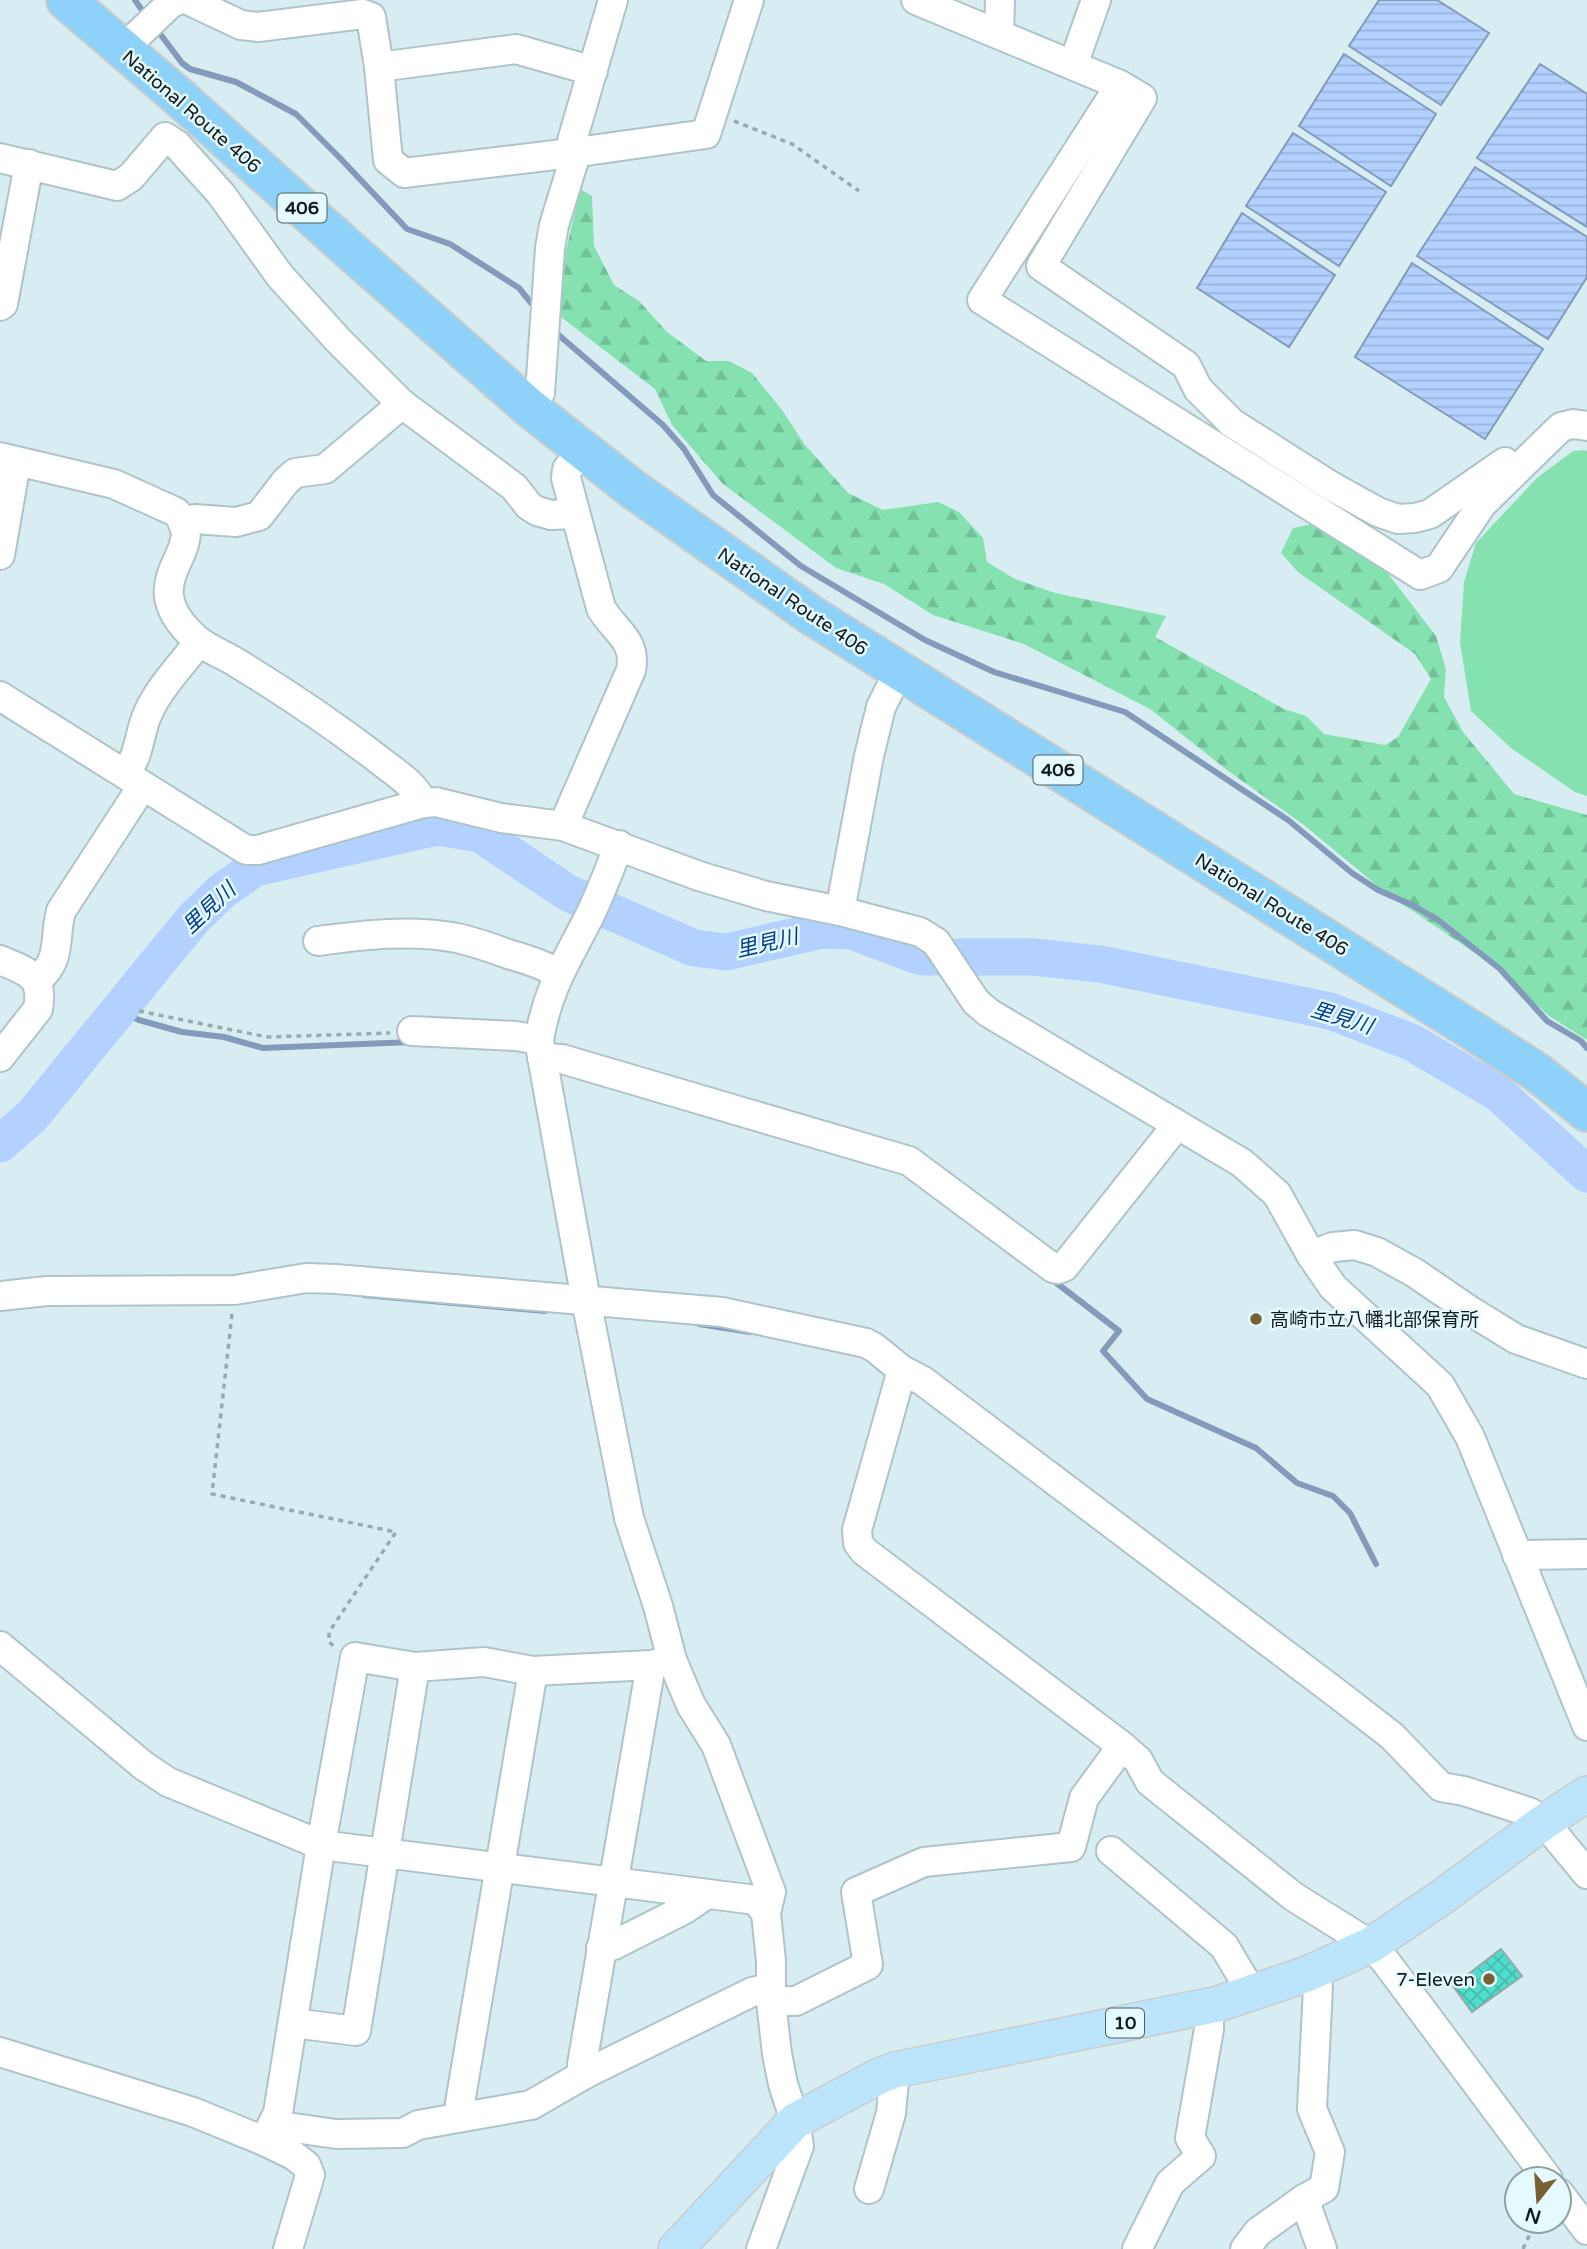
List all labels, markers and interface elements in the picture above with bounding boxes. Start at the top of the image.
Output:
street label: National Route 406 [118,46,265,178]
road number: 406 [278,194,326,223]
street label: National Route 406 [713,543,872,660]
road number: 406 [1034,756,1082,784]
street label: National Route 406 [1191,849,1352,961]
water label: 里見川 [178,876,242,939]
water label: 里見川 [734,924,803,963]
water label: 里見川 [1308,997,1378,1040]
place label: 高崎市立八幡北部保育所 [1270,1309,1479,1331]
marker: 高崎市立八幡北部保育所 [1248,1311,1264,1327]
place label: 7-Eleven [1396,1969,1475,1991]
marker: 7-Eleven [1481,1971,1497,1987]
road number: 10 [1106,2008,1144,2038]
north arrow [1503,2165,1573,2235]
text: N [1523,2203,1544,2228]

